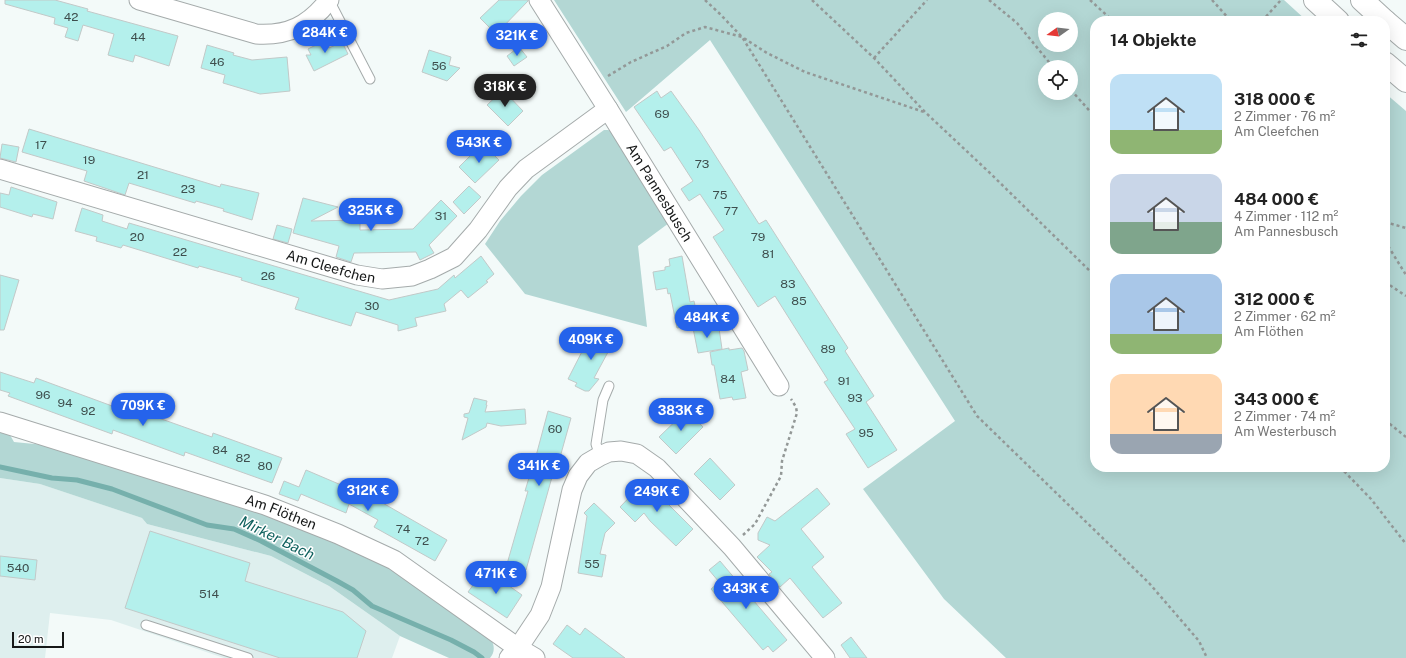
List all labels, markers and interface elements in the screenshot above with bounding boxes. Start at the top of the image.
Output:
house number: 42 [64,10,78,24]
north arrow [1038,12,1078,52]
map controls [1038,12,1078,100]
pin: 284K € [292,20,358,54]
pin: 321K € [484,23,550,57]
text: 284K € [302,25,348,40]
text: 321K € [495,28,539,43]
icon: filters [1348,29,1370,51]
house number: 44 [130,30,146,44]
text: 14 Objekte [1110,30,1196,50]
house number: 46 [209,55,225,69]
house number: 56 [431,59,447,73]
button: locate [1038,60,1078,100]
pin: 318K € [472,74,538,108]
text: 318K € [483,79,527,94]
text: 318 000 € [1234,89,1316,109]
icon: home [1142,90,1190,138]
house number: 69 [655,107,669,121]
text: 2 Zimmer · 76 m² [1234,109,1335,124]
text: Am Cleefchen [1234,124,1319,139]
pin: 543K € [446,130,512,164]
text: 543K € [456,135,502,150]
house number: 17 [35,138,47,152]
street label: Am Pannesbusch [623,140,696,244]
house number: 19 [83,153,95,167]
house number: 73 [695,157,709,171]
house number: 21 [137,168,149,182]
house number: 23 [181,182,195,196]
house number: 75 [713,188,728,202]
text: 484 000 € [1234,189,1319,209]
icon: home [1142,190,1190,238]
pin: 325K € [338,198,404,232]
text: 325K € [348,203,394,218]
house number: 77 [724,204,738,218]
house number: 31 [435,209,447,223]
text: 4 Zimmer · 112 m² [1234,209,1338,224]
text: Am Pannesbusch [1234,224,1338,239]
house number: 20 [130,230,144,244]
house number: 79 [751,230,765,244]
house number: 22 [173,245,187,259]
street label: Am Cleefchen [285,246,376,286]
house number: 81 [762,247,774,261]
house number: 26 [261,269,275,283]
house number: 83 [780,277,796,291]
text: 312 000 € [1234,289,1315,309]
icon: home [1142,290,1190,338]
house number: 85 [791,294,807,308]
house number: 30 [365,299,379,313]
pin: 484K € [674,305,740,339]
text: 2 Zimmer · 62 m² [1234,309,1335,324]
text: 484K € [684,310,730,325]
text: Am Flöthen [1234,324,1303,339]
pin: 409K € [558,327,624,361]
text: 409K € [568,332,614,347]
house number: 89 [820,342,836,356]
house number: 84 [720,372,736,386]
house number: 91 [838,374,850,388]
house number: 96 [36,388,50,402]
text: 343 000 € [1234,389,1319,409]
icon: home [1142,390,1190,438]
house number: 93 [848,391,862,405]
pin: 709K € [110,393,176,427]
house number: 94 [57,396,73,410]
text: 709K € [120,398,166,413]
pin: 383K € [648,398,714,432]
text: 383K € [658,403,704,418]
house number: 92 [81,404,95,418]
text: 2 Zimmer · 74 m² [1234,409,1335,424]
house number: 60 [548,422,562,436]
text: Am Westerbusch [1234,424,1337,439]
house number: 95 [858,426,874,440]
house number: 84 [212,443,228,457]
house number: 82 [236,451,250,465]
pin: 341K € [506,453,572,487]
text: 341K € [517,458,561,473]
house number: 80 [257,459,273,473]
pin: 312K € [335,478,401,512]
pin: 249K € [624,479,690,513]
text: 312K € [346,483,390,498]
text: 249K € [634,484,680,499]
street label: Am Flöthen [243,491,319,533]
water label: Mirker Bach [237,512,318,563]
house number: 74 [396,522,411,536]
house number: 72 [415,534,429,548]
house number: 55 [584,557,600,571]
house number: 540 [7,561,29,575]
pin: 471K € [463,561,529,595]
text: 471K € [474,566,518,581]
pin: 343K € [713,576,779,610]
text: 343K € [723,581,769,596]
house number: 514 [199,587,220,601]
scale bar [12,630,64,649]
text: 20 m [18,633,43,645]

